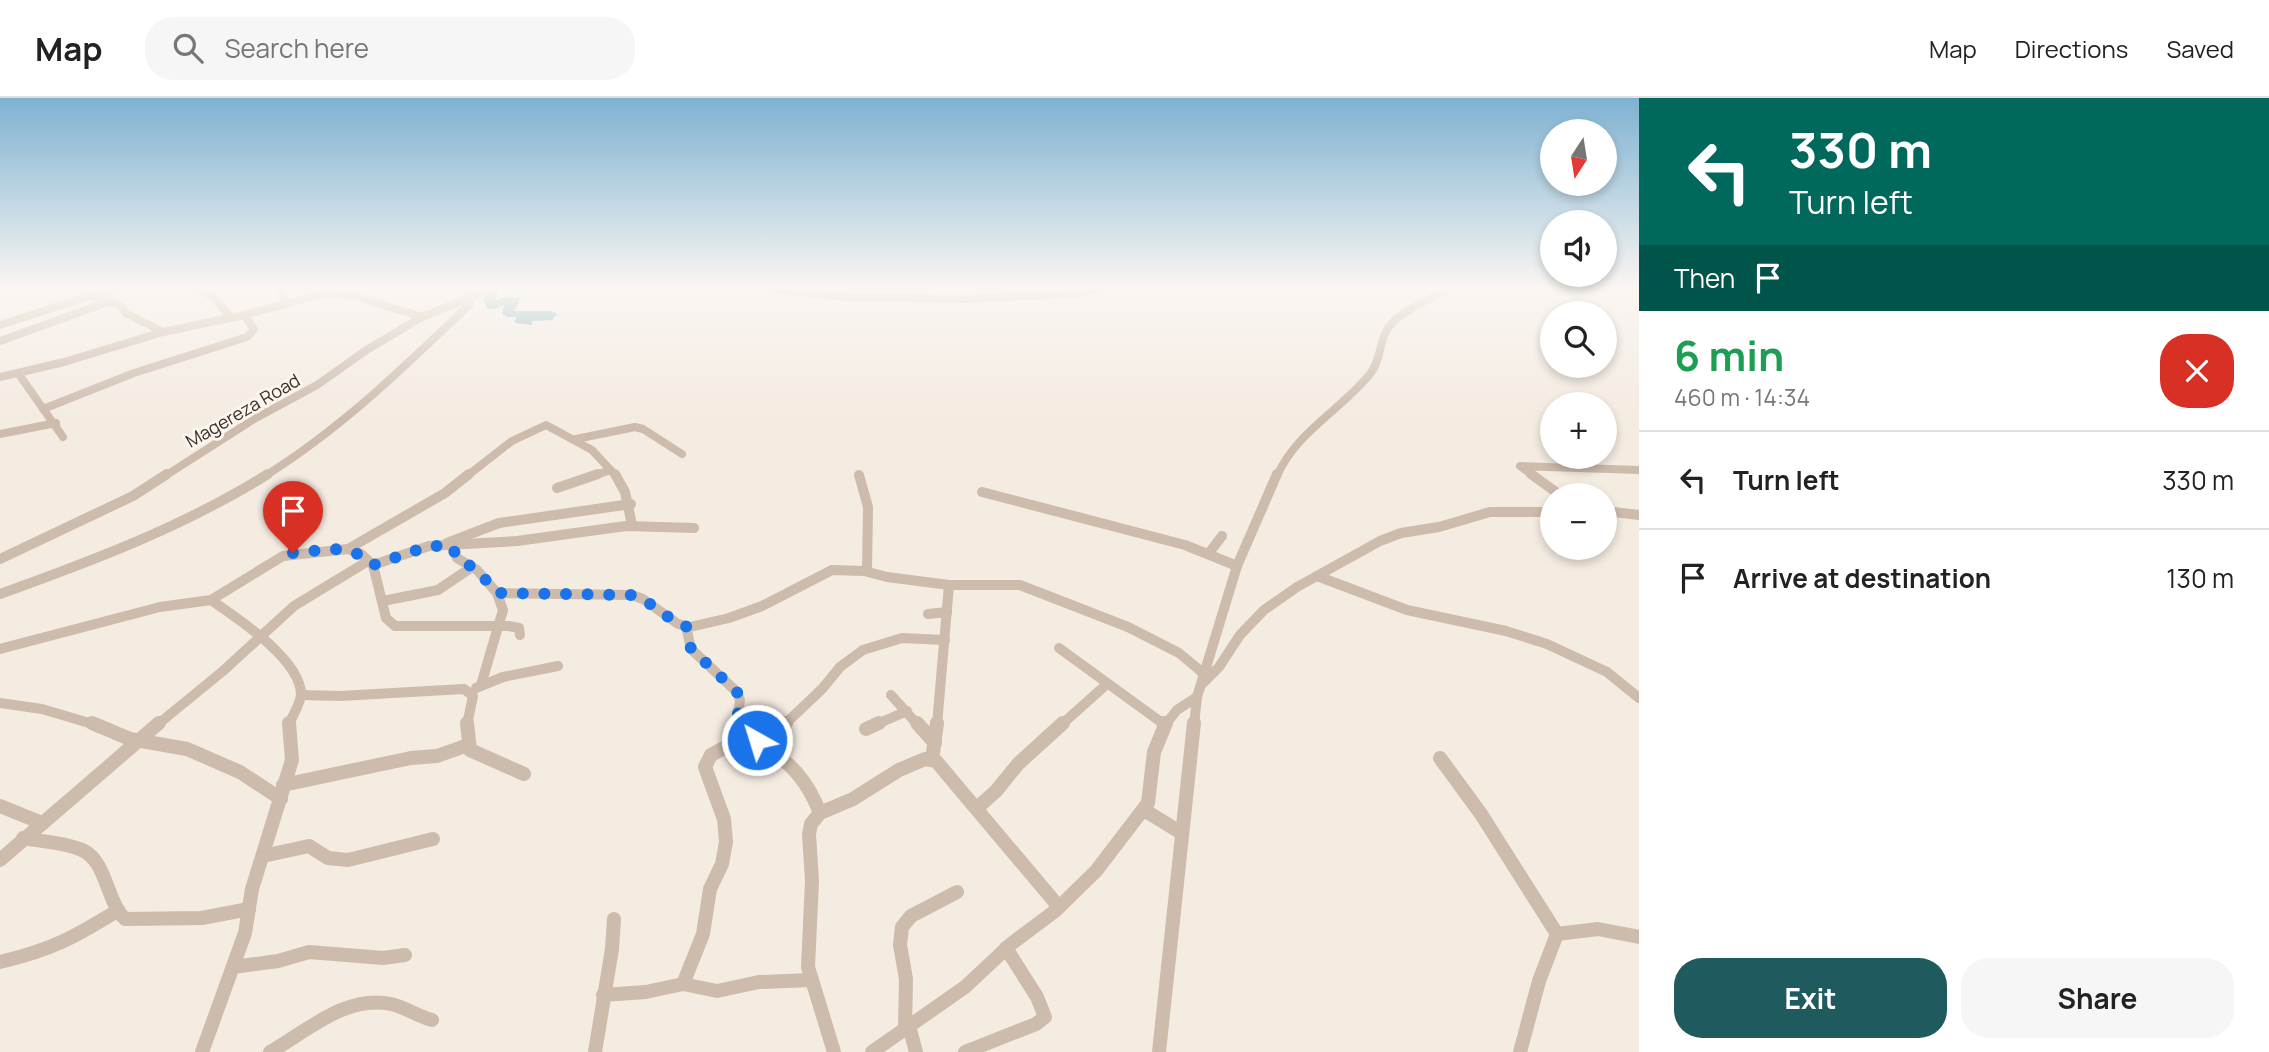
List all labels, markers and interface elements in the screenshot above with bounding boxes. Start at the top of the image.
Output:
search box [145,17,635,80]
text: Map [35,26,103,71]
icon: search [169,29,207,67]
text: Search here [225,30,369,66]
text: Map [1929,32,1977,65]
text: Directions [2015,32,2128,65]
text: Saved [2166,32,2234,65]
text: 330 m [1789,116,1932,183]
north arrow [1540,119,1617,196]
map controls [1540,119,1617,560]
icon: left [1674,126,1765,217]
text: Turn left [1789,180,1913,224]
button: sound [1540,210,1617,287]
icon: arrive [1749,259,1787,297]
text: Then [1674,260,1735,296]
button: search [1540,301,1617,378]
text: 6 min [1674,326,1784,384]
button: close [2160,334,2234,408]
street label: Magereza Road [181,368,304,453]
text: 460 m · 14:34 [1674,381,1810,413]
button: + [1540,392,1617,469]
icon: left [1674,461,1712,499]
text: Turn left [1733,462,1840,498]
text: 330 m [2162,462,2234,498]
pin [263,481,323,553]
button: − [1540,483,1617,560]
icon: arrive [274,492,312,530]
icon: arrive [1674,559,1712,597]
text: Arrive at destination [1733,560,1991,596]
text: 130 m [2166,560,2234,596]
position arrow [720,703,794,777]
button: Exit [1674,958,1947,1038]
button: Share [1961,958,2234,1038]

